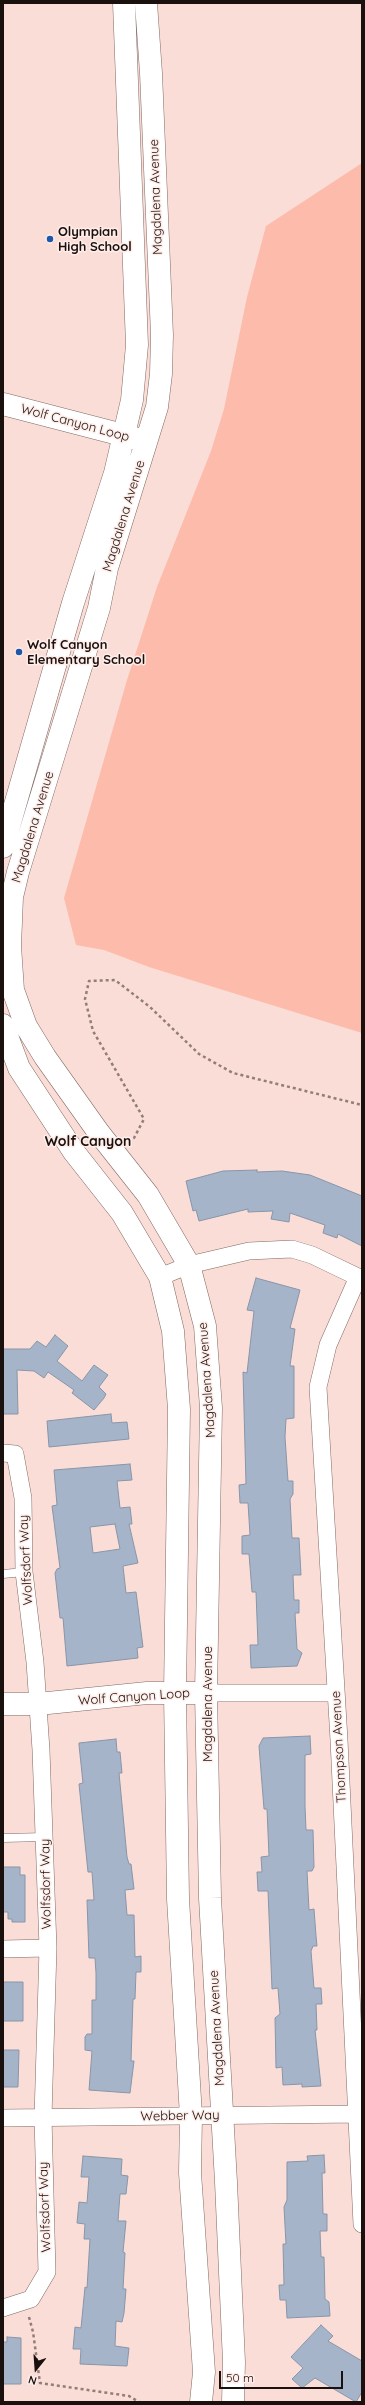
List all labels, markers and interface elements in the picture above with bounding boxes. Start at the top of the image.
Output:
street label: Magdalena Avenue [146,139,166,255]
place label: Olympian High School [58,224,132,255]
marker: Olympian High School [45,234,55,244]
street label: Wolf Canyon Loop [19,401,131,445]
street label: Magdalena Avenue [100,458,148,574]
place label: Wolf Canyon Elementary School [27,637,145,668]
marker: Wolf Canyon Elementary School [14,647,24,657]
street label: Magdalena Avenue [9,769,57,885]
district label: Wolf Canyon [45,1134,131,1150]
street label: Magdalena Avenue [195,1322,219,1438]
street label: Wolfsdorf Way [16,1514,36,1606]
street label: Magdalena Avenue [200,1646,216,1762]
street label: Wolf Canyon Loop [78,1685,190,1709]
street label: Thompson Avenue [328,1691,350,1803]
street label: Wolfsdorf Way [37,1839,55,1929]
street label: Magdalena Avenue [206,1970,228,2086]
street label: Webber Way [140,2108,220,2124]
street label: Wolfsdorf Way [36,2161,54,2253]
north arrow [16,2349,56,2389]
scale bar [221,2363,345,2389]
text: 50 m [226,2370,254,2385]
text: N [27,2373,38,2388]

